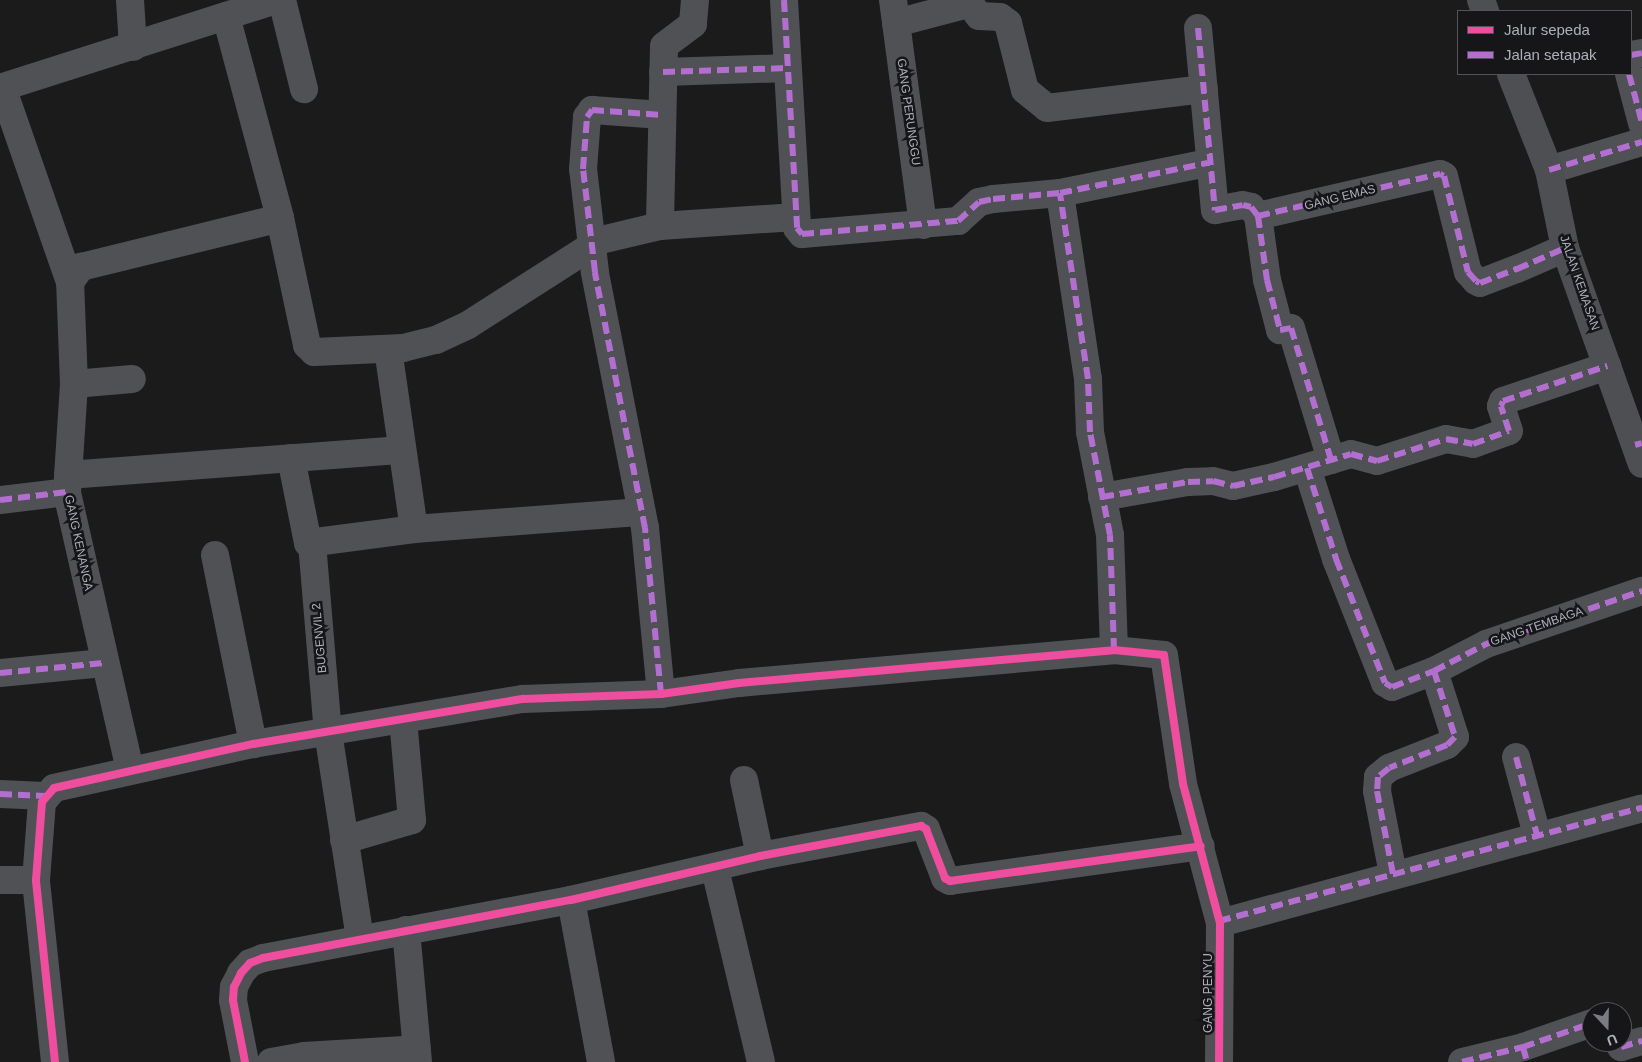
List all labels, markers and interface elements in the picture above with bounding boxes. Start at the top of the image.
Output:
legend [1457,10,1632,75]
text: Jalur sepeda [1504,21,1590,38]
text: Jalan setapak [1504,46,1597,63]
street label: GANG PERUNGGU [893,58,923,166]
street label: GANG EMAS [1303,182,1377,214]
street label: JALAN KEMASAN [1556,234,1602,332]
street label: GANG KENANGA [61,494,95,592]
street label: BUGENVIL 2 [310,602,330,674]
street label: GANG TEMBAGA [1489,604,1585,650]
street label: GANG PENYU [1202,953,1216,1033]
north arrow [1582,1002,1632,1052]
text: U [1604,1031,1620,1049]

